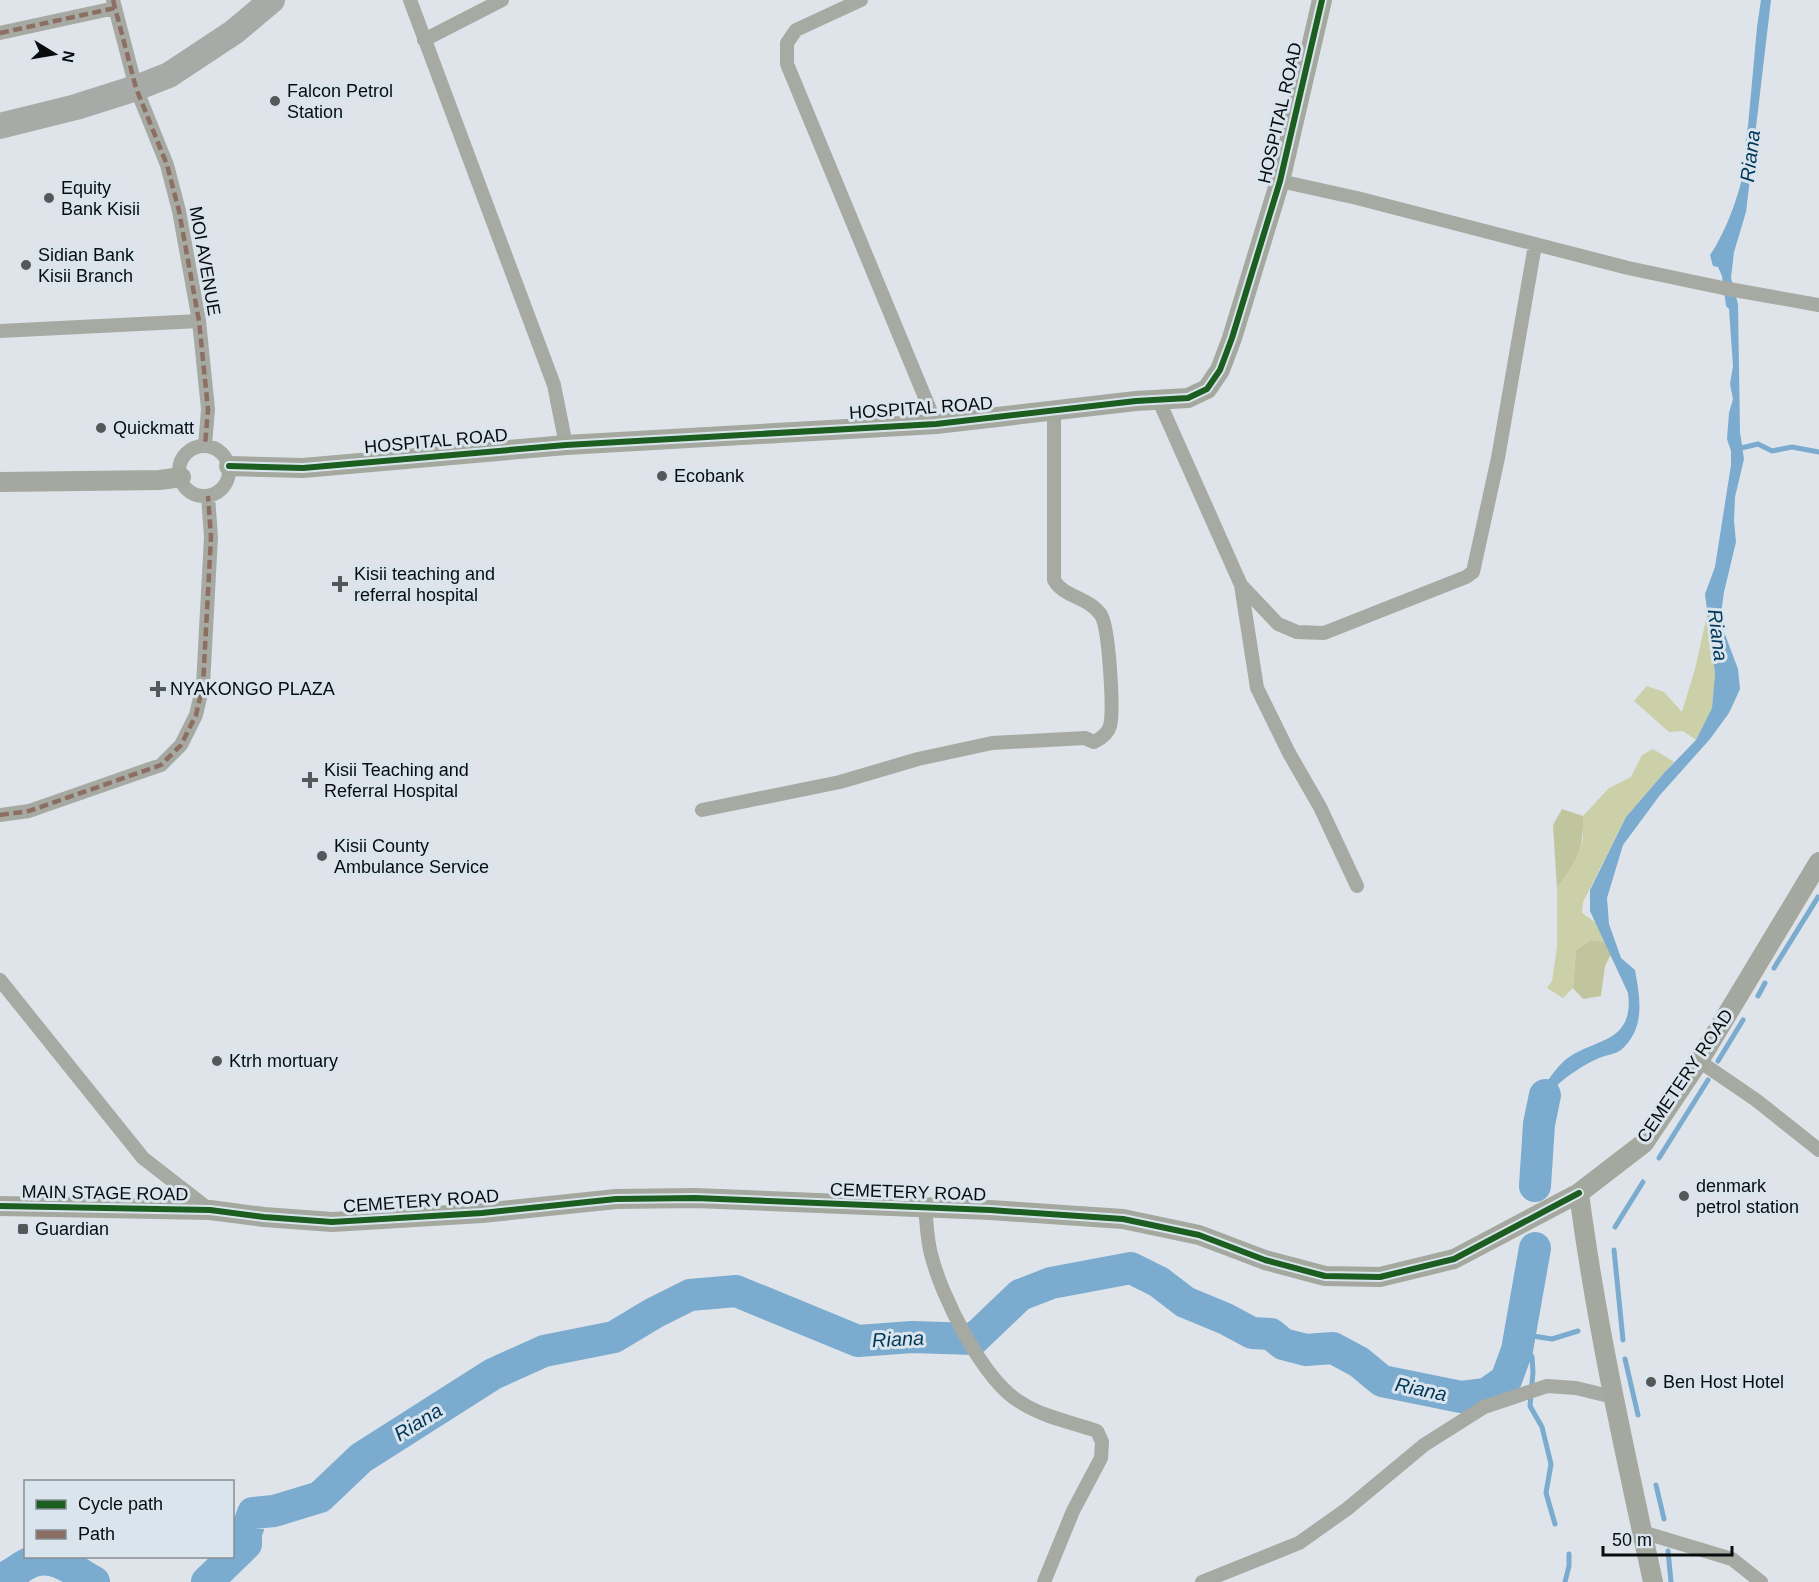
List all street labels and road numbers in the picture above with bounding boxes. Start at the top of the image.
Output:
street label: HOSPITAL ROAD [1254,41,1306,185]
street label: MOI AVENUE [186,205,224,317]
street label: HOSPITAL ROAD [848,393,994,423]
street label: HOSPITAL ROAD [363,425,509,457]
street label: CEMETERY ROAD [1633,1006,1737,1146]
street label: CEMETERY ROAD [830,1179,986,1205]
street label: MAIN STAGE ROAD [21,1182,189,1204]
street label: CEMETERY ROAD [342,1186,500,1216]

